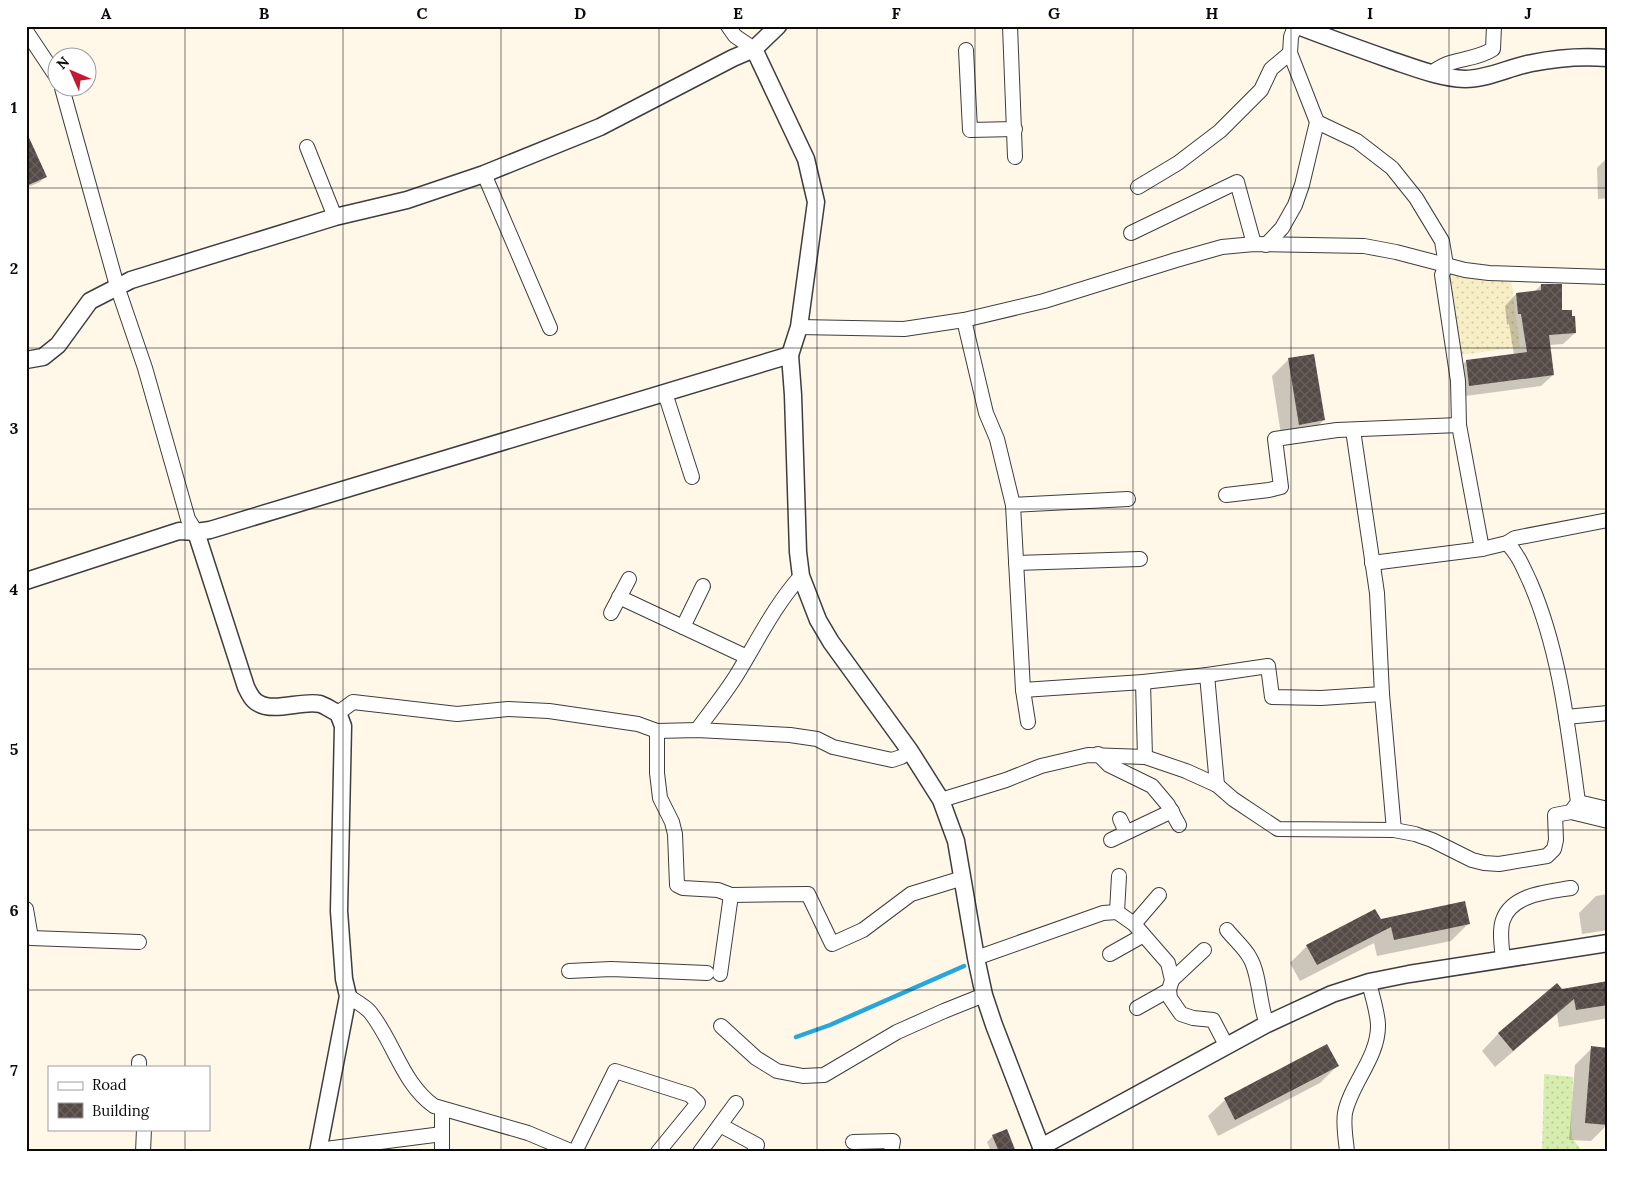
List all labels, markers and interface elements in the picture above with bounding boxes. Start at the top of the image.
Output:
text: A [101,3,112,23]
text: B [259,3,270,23]
text: C [416,3,428,23]
text: D [574,3,586,23]
text: E [733,3,743,23]
text: F [891,3,901,23]
text: G [1048,3,1060,23]
text: H [1206,3,1219,23]
text: I [1367,3,1373,23]
text: J [1524,3,1532,23]
north arrow [48,48,98,98]
text: N [53,52,73,73]
text: 1 [11,97,17,117]
text: 2 [10,258,18,278]
text: 3 [10,418,19,438]
text: 4 [10,579,19,599]
text: 5 [10,739,19,759]
text: 6 [9,900,19,920]
text: 7 [10,1060,18,1080]
legend [48,1066,210,1130]
text: Road [92,1075,127,1094]
text: Building [92,1101,150,1120]

